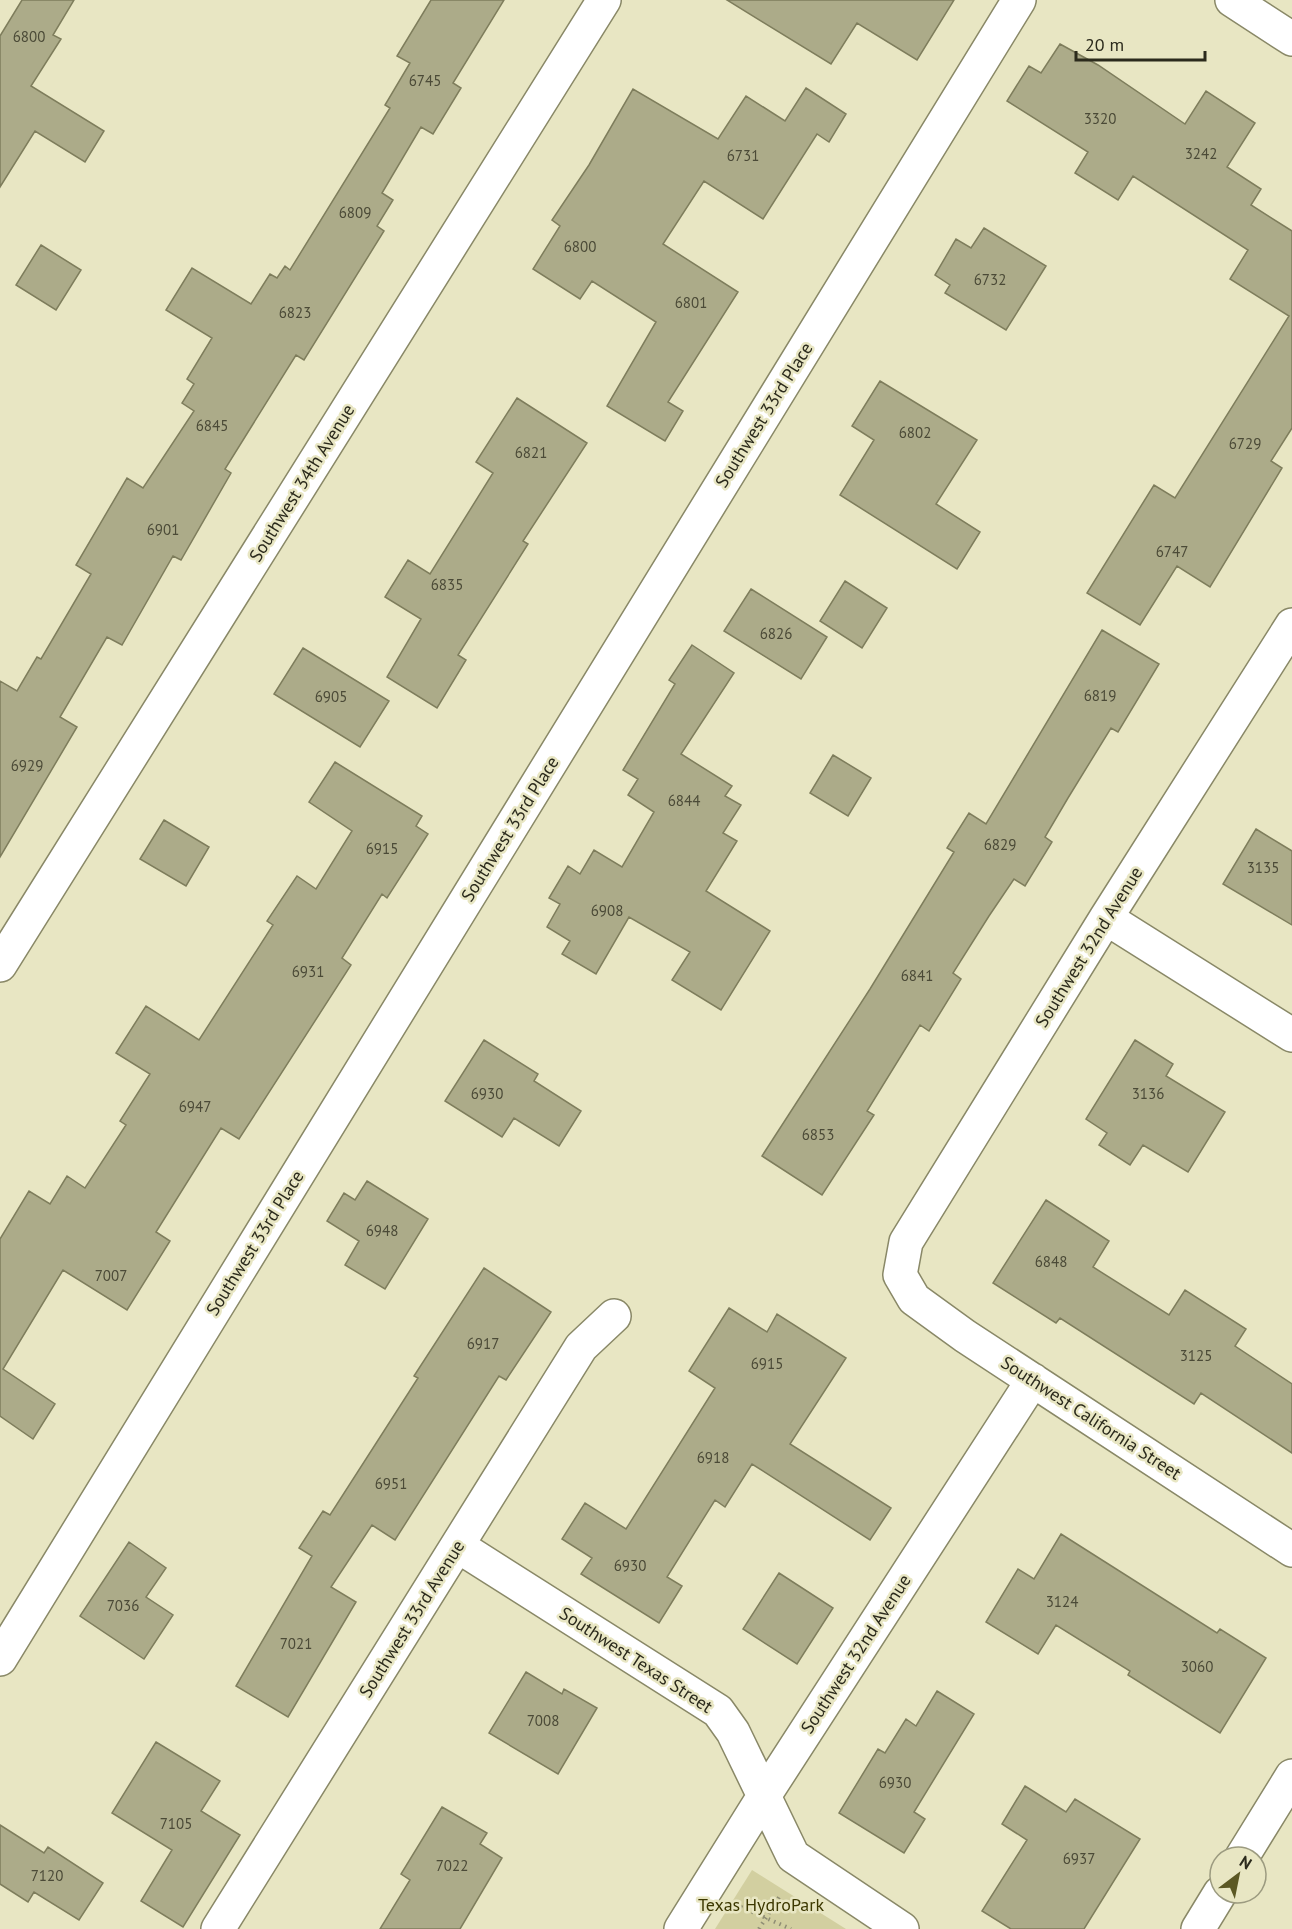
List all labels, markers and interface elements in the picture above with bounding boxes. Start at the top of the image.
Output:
scale bar [1076,24,1205,62]
house number: 6800 [13,27,45,46]
text: 20 m [1085,33,1124,56]
house number: 6745 [409,71,441,90]
house number: 3320 [1084,109,1116,128]
house number: 3242 [1185,144,1217,163]
house number: 6731 [727,146,759,165]
house number: 6809 [339,203,371,222]
house number: 6800 [564,237,596,256]
house number: 6732 [974,270,1006,289]
house number: 6801 [675,293,707,312]
house number: 6823 [279,303,311,322]
street label: Southwest 33rd Place [710,338,818,492]
street label: Southwest 34th Avenue [244,400,359,566]
house number: 6845 [196,416,228,435]
house number: 6802 [899,423,931,442]
house number: 6729 [1229,434,1261,453]
house number: 6821 [515,443,547,462]
house number: 6901 [147,520,179,539]
house number: 6747 [1156,542,1188,561]
house number: 6835 [431,575,463,594]
house number: 6826 [760,624,792,643]
house number: 6819 [1084,686,1116,705]
house number: 6905 [315,687,347,706]
street label: Southwest 33rd Place [456,752,564,906]
house number: 6929 [11,756,43,775]
house number: 6844 [668,791,700,810]
house number: 6829 [984,835,1016,854]
house number: 6915 [366,839,398,858]
house number: 3135 [1247,858,1279,877]
street label: Southwest 32nd Avenue [1030,862,1147,1031]
house number: 6908 [591,901,623,920]
house number: 6931 [292,962,324,981]
house number: 6841 [901,966,933,985]
house number: 6930 [471,1084,503,1103]
house number: 3136 [1132,1084,1164,1103]
house number: 6947 [179,1097,211,1116]
house number: 6853 [802,1125,834,1144]
street label: Southwest 33rd Place [201,1166,309,1320]
house number: 6948 [366,1221,398,1240]
house number: 6848 [1035,1252,1067,1271]
house number: 7007 [95,1266,127,1285]
house number: 6917 [467,1334,499,1353]
house number: 3125 [1180,1346,1212,1365]
street label: Southwest California Street [997,1351,1186,1484]
house number: 6915 [751,1354,783,1373]
house number: 6918 [697,1448,729,1467]
house number: 6951 [375,1474,407,1493]
street label: Southwest 33rd Avenue [354,1536,469,1702]
house number: 6930 [614,1556,646,1575]
street label: Southwest 32nd Avenue [796,1570,916,1738]
house number: 3124 [1046,1592,1078,1611]
house number: 7036 [107,1596,139,1615]
street label: Southwest Texas Street [555,1601,717,1718]
house number: 7021 [280,1634,312,1653]
house number: 3060 [1181,1657,1213,1676]
house number: 7008 [527,1711,559,1730]
house number: 6930 [879,1773,911,1792]
house number: 7105 [160,1814,192,1833]
north arrow [1208,1845,1268,1905]
house number: 6937 [1063,1849,1095,1868]
text: N [1236,1851,1256,1874]
house number: 7022 [436,1856,468,1875]
house number: 7120 [31,1866,63,1885]
park label: Texas HydroPark [698,1893,824,1916]

